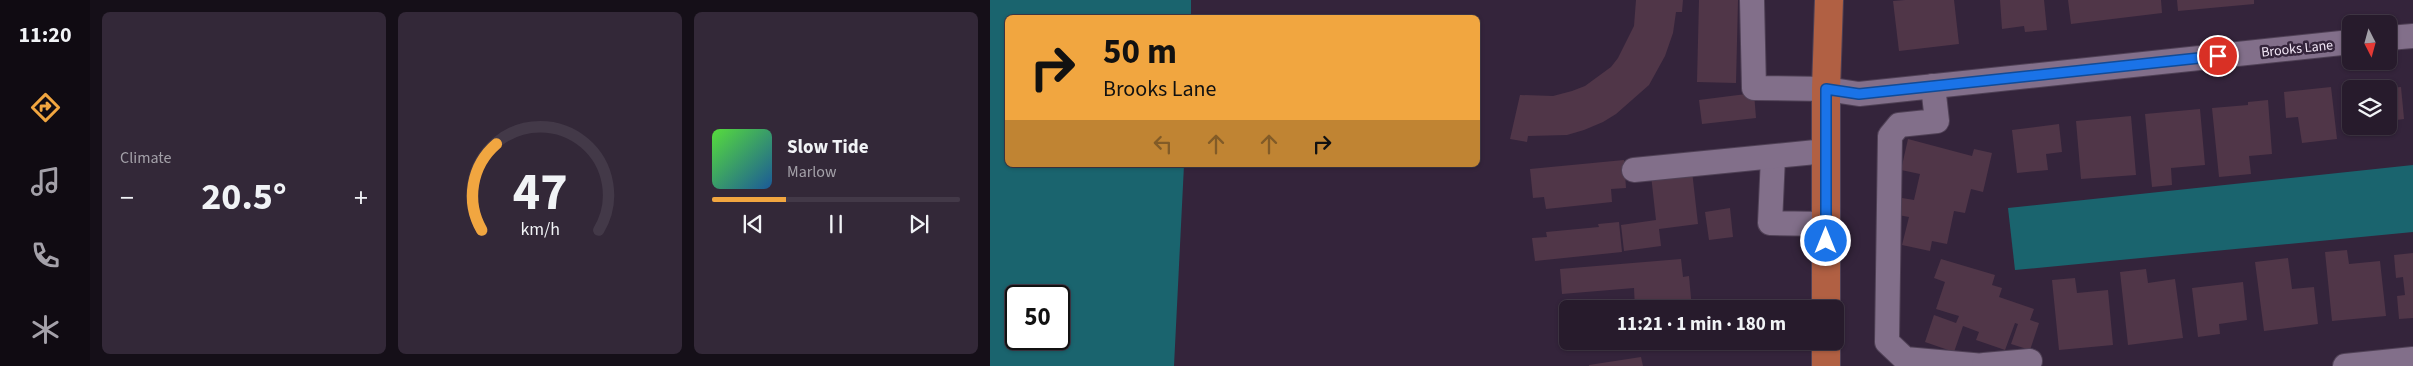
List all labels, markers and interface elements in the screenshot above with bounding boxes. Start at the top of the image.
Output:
north arrow [2342,15,2398,70]
map controls [2342,15,2397,135]
text: 11:20 [18,19,72,51]
text: 50 m [1103,27,1177,77]
icon: right [1020,35,1085,100]
pin [2197,35,2239,77]
street label: Brooks Lane [2260,35,2334,63]
icon: arrive [2204,42,2232,70]
text: Brooks Lane [1103,73,1216,105]
button: layers [2342,80,2397,135]
icon: directions [28,90,63,125]
icon: left [1149,130,1177,158]
icon: ahead [1202,130,1230,158]
icon: ahead [1255,130,1283,158]
icon: right [1308,130,1336,158]
text: Slow Tide [787,134,868,161]
text: Climate [120,147,171,169]
text: 47 [513,156,567,230]
text: Marlow [787,161,836,183]
icon: music [28,164,63,199]
text: 20.5° [201,170,287,224]
text: − [120,178,134,218]
text: + [354,178,368,218]
icon: previous [739,210,767,238]
icon: pause [822,210,850,238]
icon: next [905,210,933,238]
position arrow [1799,214,1851,266]
text: km/h [520,217,560,242]
icon: phone [28,238,63,273]
speed limit sign: 50 [1005,285,1070,350]
text: 11:21 · 1 min · 180 m [1617,311,1786,338]
icon: climate [28,312,63,347]

